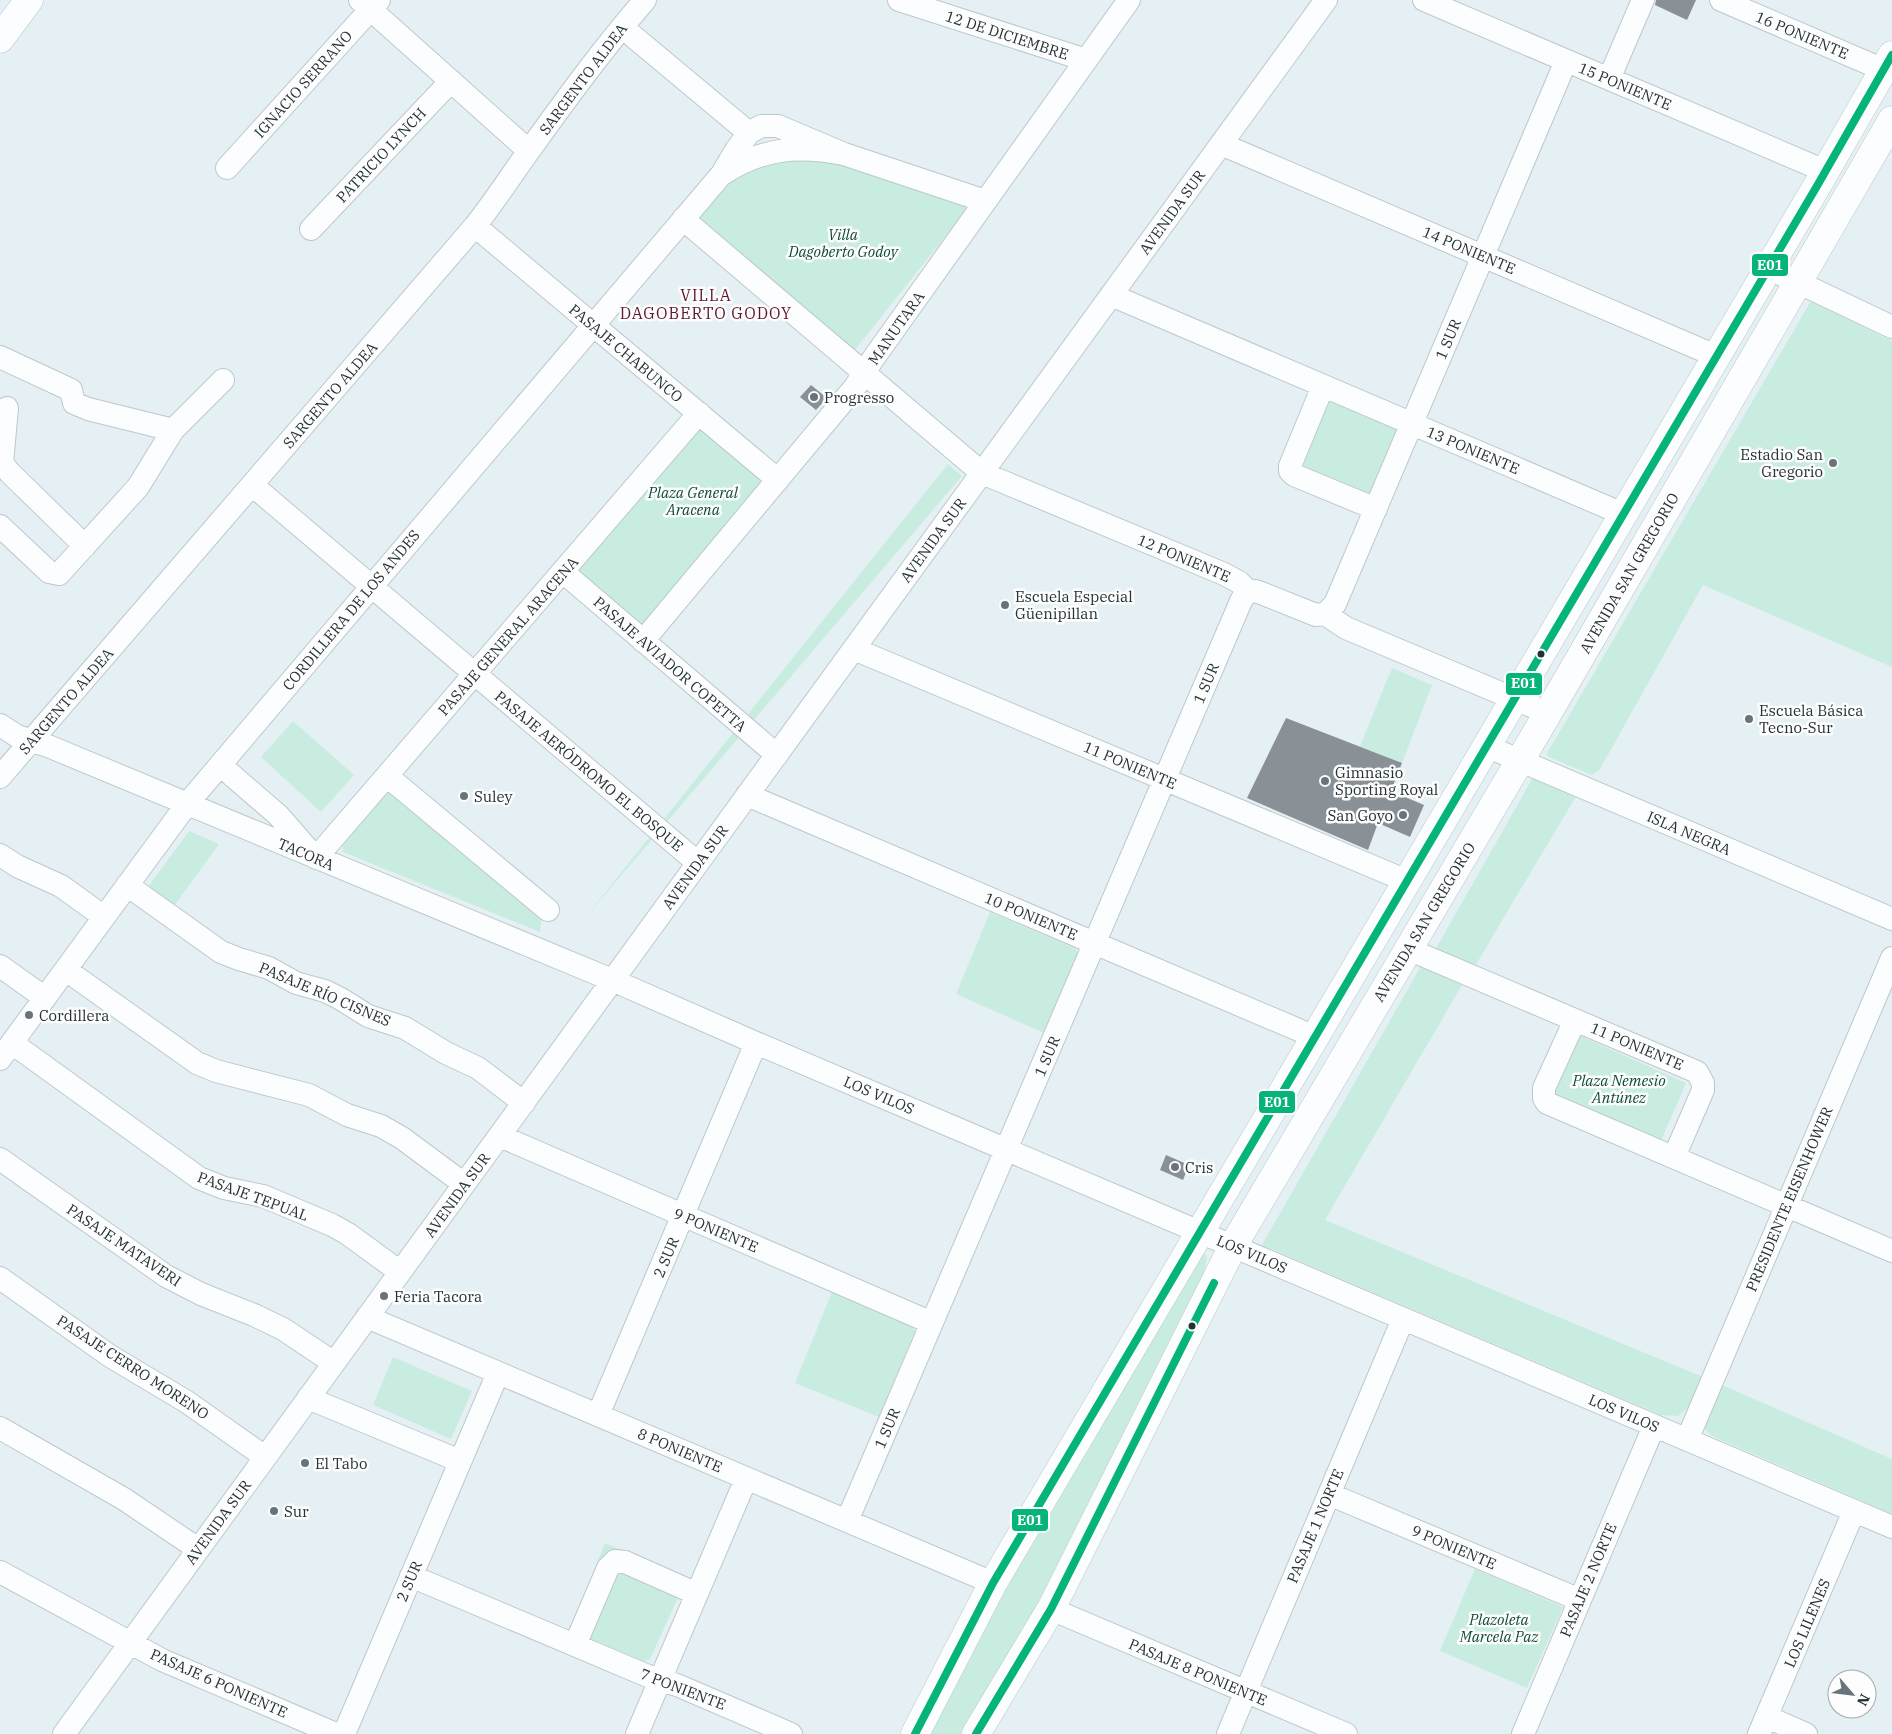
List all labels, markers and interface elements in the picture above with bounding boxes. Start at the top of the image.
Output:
street label: 12 DE DICIEMBRE [943,6,1071,64]
street label: 16 PONIENTE [1753,7,1851,63]
street label: SARGENTO ALDEA [535,19,632,138]
street label: IGNACIO SERRANO [250,26,356,142]
street label: 15 PONIENTE [1576,58,1674,114]
street label: PATRICIO LYNCH [332,104,430,206]
street label: AVENIDA SUR [1135,166,1209,258]
street label: 14 PONIENTE [1420,222,1518,278]
park label: Villa Dagoberto Godoy [787,225,899,261]
line badge: E01 [1751,253,1789,277]
text: E01 [1757,256,1783,274]
district label: VILLA DAGOBERTO GODOY [620,285,792,323]
street label: MANUTARA [864,287,929,369]
street label: PASAJE CHABUNCO [565,300,687,406]
street label: 1 SUR [1431,316,1465,362]
street label: SARGENTO ALDEA [279,337,382,452]
place label: Progresso [824,388,894,407]
marker: Progresso [808,391,820,403]
street label: 13 PONIENTE [1424,422,1522,478]
place label: Estadio San Gregorio [1740,445,1823,481]
marker: Estadio San Gregorio [1827,457,1839,469]
park label: Plaza General Aracena [647,483,739,519]
street label: AVENIDA SAN GREGORIO [1575,489,1683,657]
street label: AVENIDA SUR [896,494,970,586]
street label: CORDILLERA DE LOS ANDES [278,526,424,694]
street label: 12 PONIENTE [1135,530,1233,586]
street label: PASAJE GENERAL ARACENA [434,552,583,719]
place label: Escuela Especial Güenipillan [1015,587,1133,623]
street label: PASAJE AVIADOR COPETTA [590,592,751,736]
marker: Escuela Especial Güenipillan [999,599,1011,611]
street label: SARGENTO ALDEA [15,643,118,758]
unlabelled marker [1536,649,1546,659]
street label: 1 SUR [1189,660,1223,706]
line badge: E01 [1505,672,1543,696]
text: E01 [1511,674,1537,692]
street label: PASAJE AERÓDROMO EL BOSQUE [491,687,687,855]
place label: Escuela Básica Tecno-Sur [1759,701,1863,737]
marker: Escuela Básica Tecno-Sur [1743,713,1755,725]
street label: 11 PONIENTE [1081,737,1179,793]
place label: Gimnasio Sporting Royal [1335,763,1438,799]
marker: Gimnasio Sporting Royal [1319,775,1331,787]
place label: Suley [474,787,513,806]
marker: Suley [458,790,470,802]
place label: San Goyo [1327,806,1393,825]
street label: ISLA NEGRA [1644,807,1735,859]
marker: San Goyo [1397,809,1409,821]
street label: AVENIDA SUR [658,821,732,913]
street label: TACORA [275,834,338,875]
street label: AVENIDA SAN GREGORIO [1369,839,1479,1005]
street label: 10 PONIENTE [982,888,1080,944]
street label: PASAJE RÍO CISNES [256,958,394,1030]
place label: Cordillera [39,1006,109,1025]
marker: Cordillera [23,1009,35,1021]
street label: 11 PONIENTE [1588,1018,1686,1074]
street label: 1 SUR [1030,1033,1064,1079]
park label: Plaza Nemesio Antúnez [1571,1071,1666,1107]
street label: LOS VILOS [841,1072,917,1118]
line badge: E01 [1258,1090,1296,1114]
text: E01 [1264,1093,1290,1111]
street label: PRESIDENTE EISENHOWER [1741,1104,1837,1294]
street label: AVENIDA SUR [420,1149,494,1241]
place label: Cris [1185,1158,1213,1177]
marker: Cris [1169,1161,1181,1173]
street label: PASAJE TEPUAL [195,1167,311,1225]
street label: PASAJE MATAVERI [63,1200,185,1290]
street label: 9 PONIENTE [671,1204,761,1256]
street label: LOS VILOS [1214,1231,1290,1277]
street label: 2 SUR [649,1234,683,1280]
place label: Feria Tacora [394,1287,482,1306]
marker: Feria Tacora [378,1290,390,1302]
street label: PASAJE CERRO MORENO [53,1311,213,1423]
unlabelled marker [1187,1321,1197,1331]
street label: LOS VILOS [1586,1390,1662,1436]
street label: 1 SUR [870,1405,904,1451]
street label: 8 PONIENTE [635,1424,725,1476]
place label: El Tabo [315,1454,367,1473]
marker: El Tabo [299,1457,311,1469]
street label: PASAJE 1 NORTE [1282,1466,1348,1586]
street label: AVENIDA SUR [181,1476,255,1568]
place label: Sur [284,1502,309,1521]
marker: Sur [268,1505,280,1517]
line badge: E01 [1011,1508,1049,1532]
text: E01 [1017,1511,1043,1529]
street label: PASAJE 2 NORTE [1555,1520,1621,1640]
street label: 9 PONIENTE [1409,1521,1499,1573]
street label: 2 SUR [392,1558,426,1604]
street label: LOS LILENES [1780,1576,1834,1670]
park label: Plazoleta Marcela Paz [1459,1610,1539,1646]
street label: PASAJE 8 PONIENTE [1126,1634,1270,1710]
street label: PASAJE 6 PONIENTE [147,1644,291,1722]
street label: 7 PONIENTE [638,1664,728,1714]
north arrow [1827,1669,1877,1719]
text: N [1853,1691,1874,1709]

